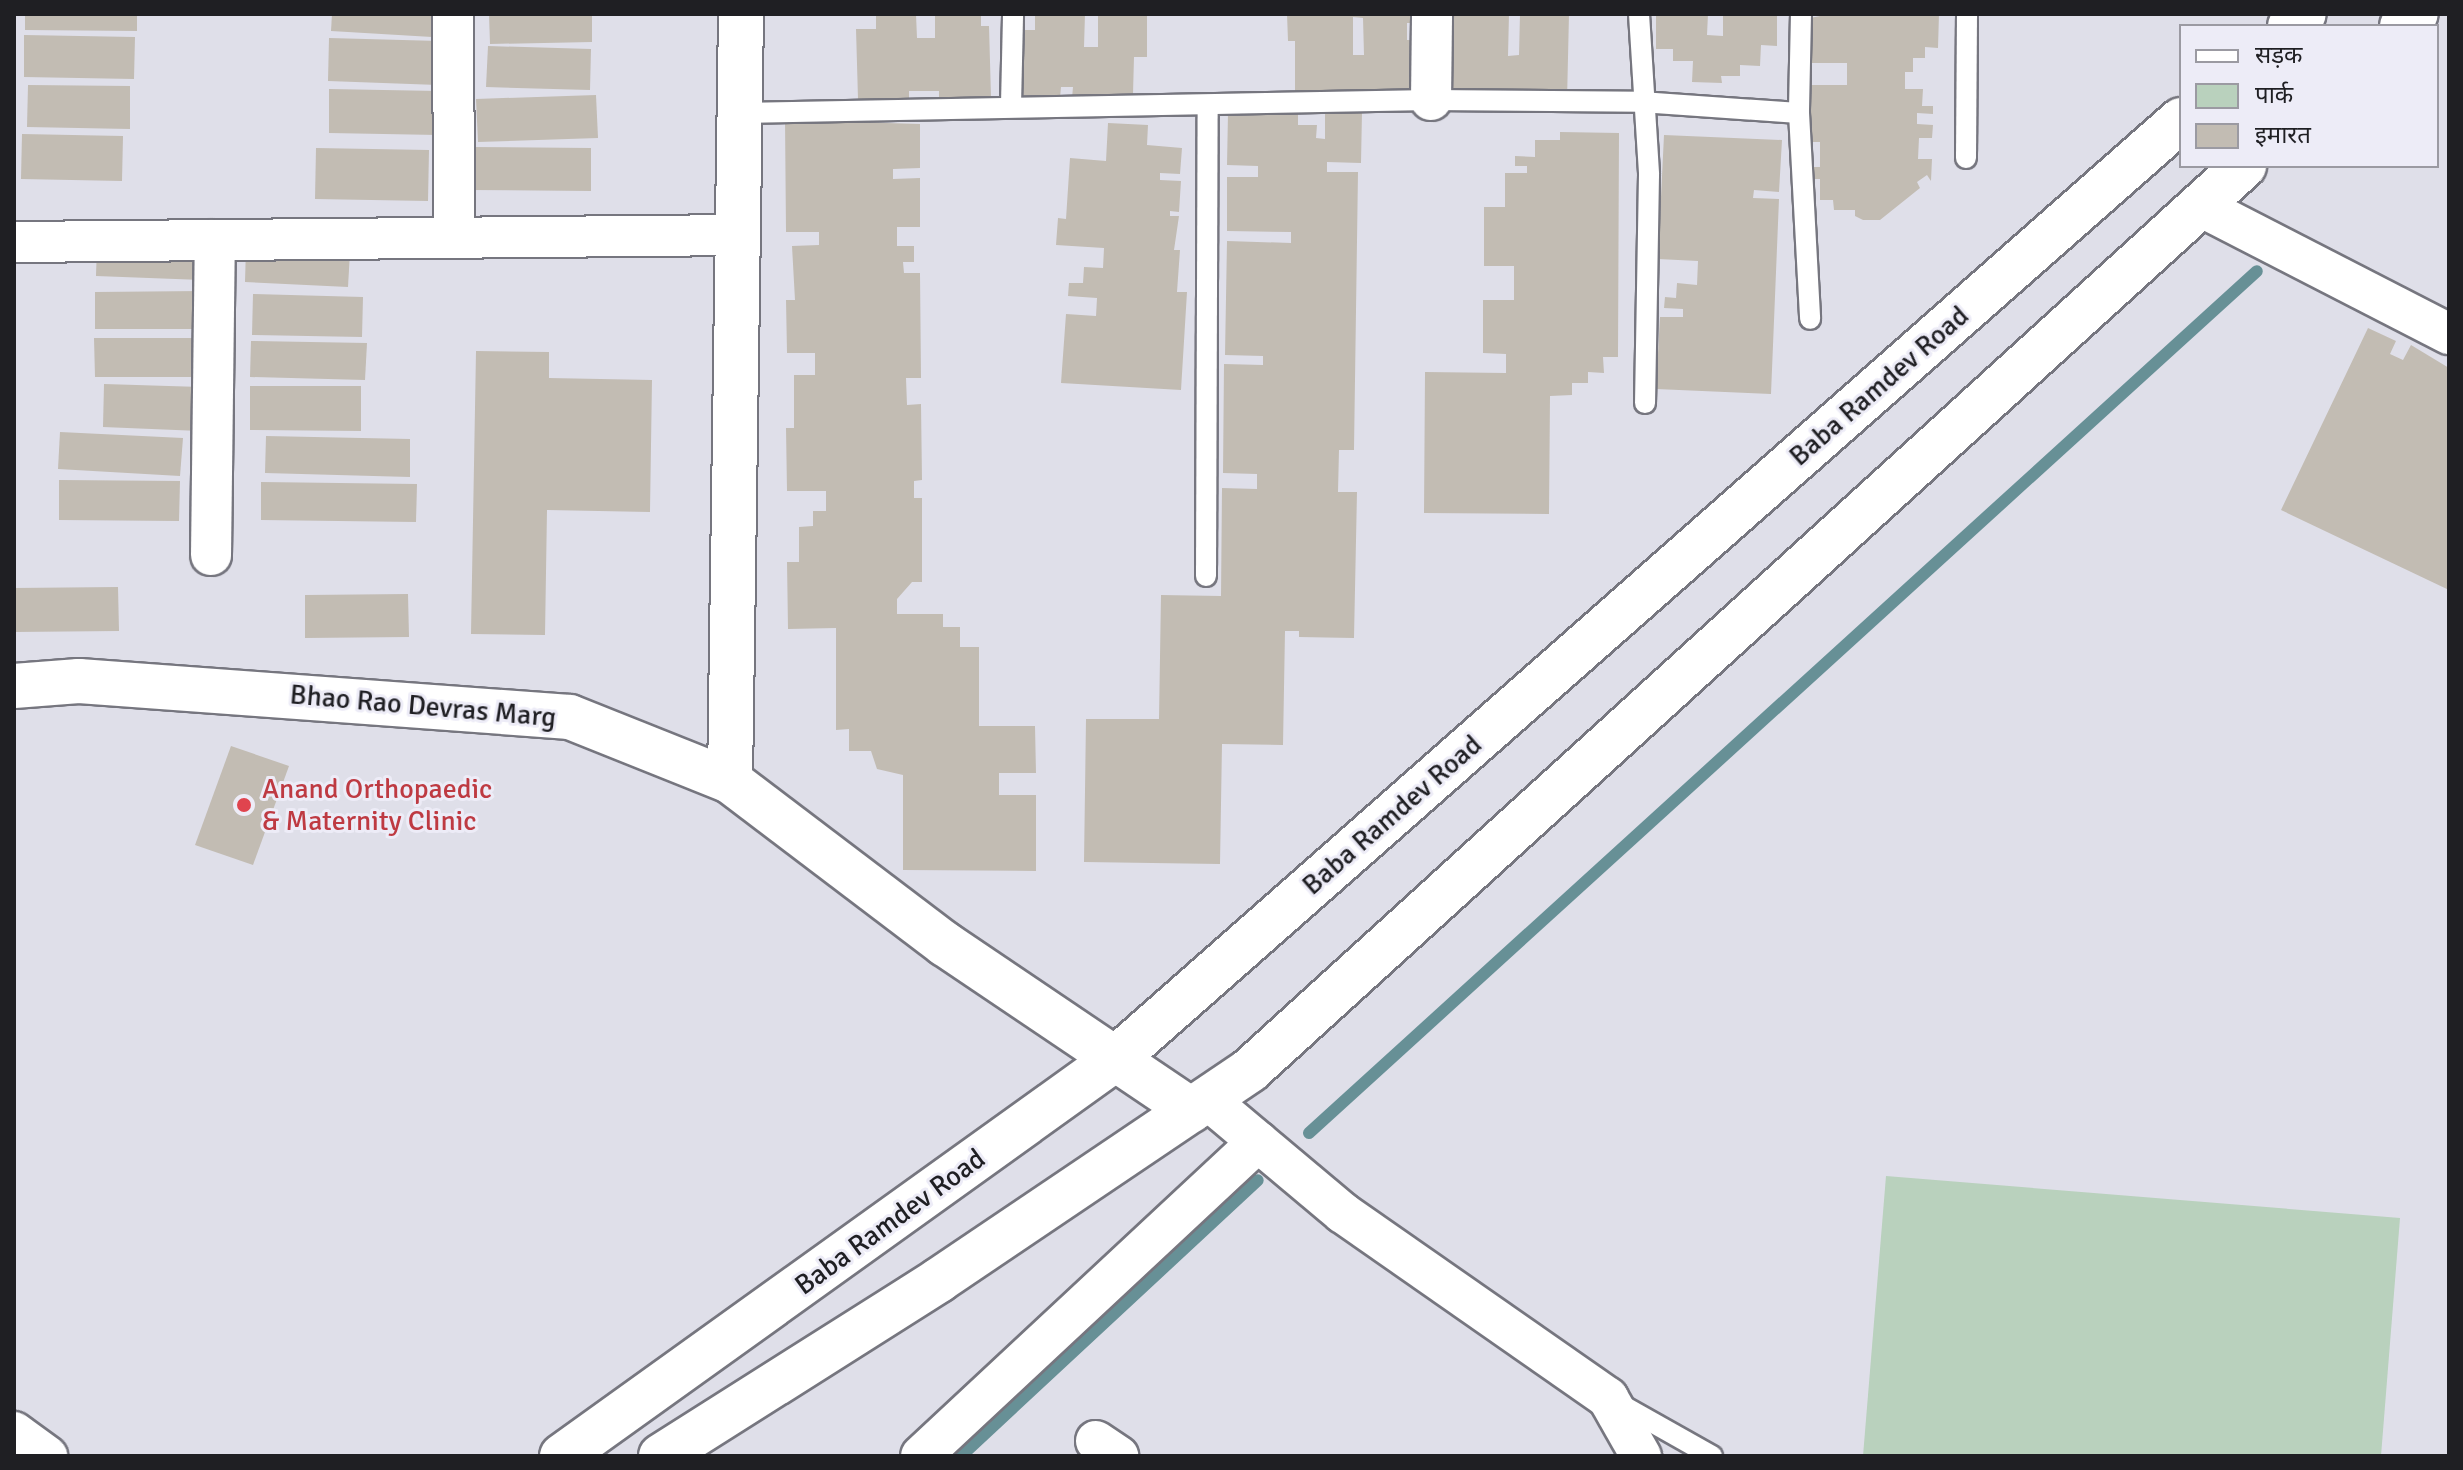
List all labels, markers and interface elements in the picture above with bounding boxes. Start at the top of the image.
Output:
legend [2179,24,2439,168]
text: सड़क [2255,40,2303,70]
text: पार्क [2255,80,2293,110]
text: इमारत [2255,120,2311,150]
street label: Baba Ramdev Road [1782,299,1976,473]
street label: Bhao Rao Devras Marg [288,678,558,734]
street label: Baba Ramdev Road [1295,728,1489,902]
place label: Anand Orthopaedic & Maternity Clinic [262,772,492,838]
marker: Anand Orthopaedic & Maternity Clinic [233,794,255,816]
street label: Baba Ramdev Road [788,1142,992,1302]

